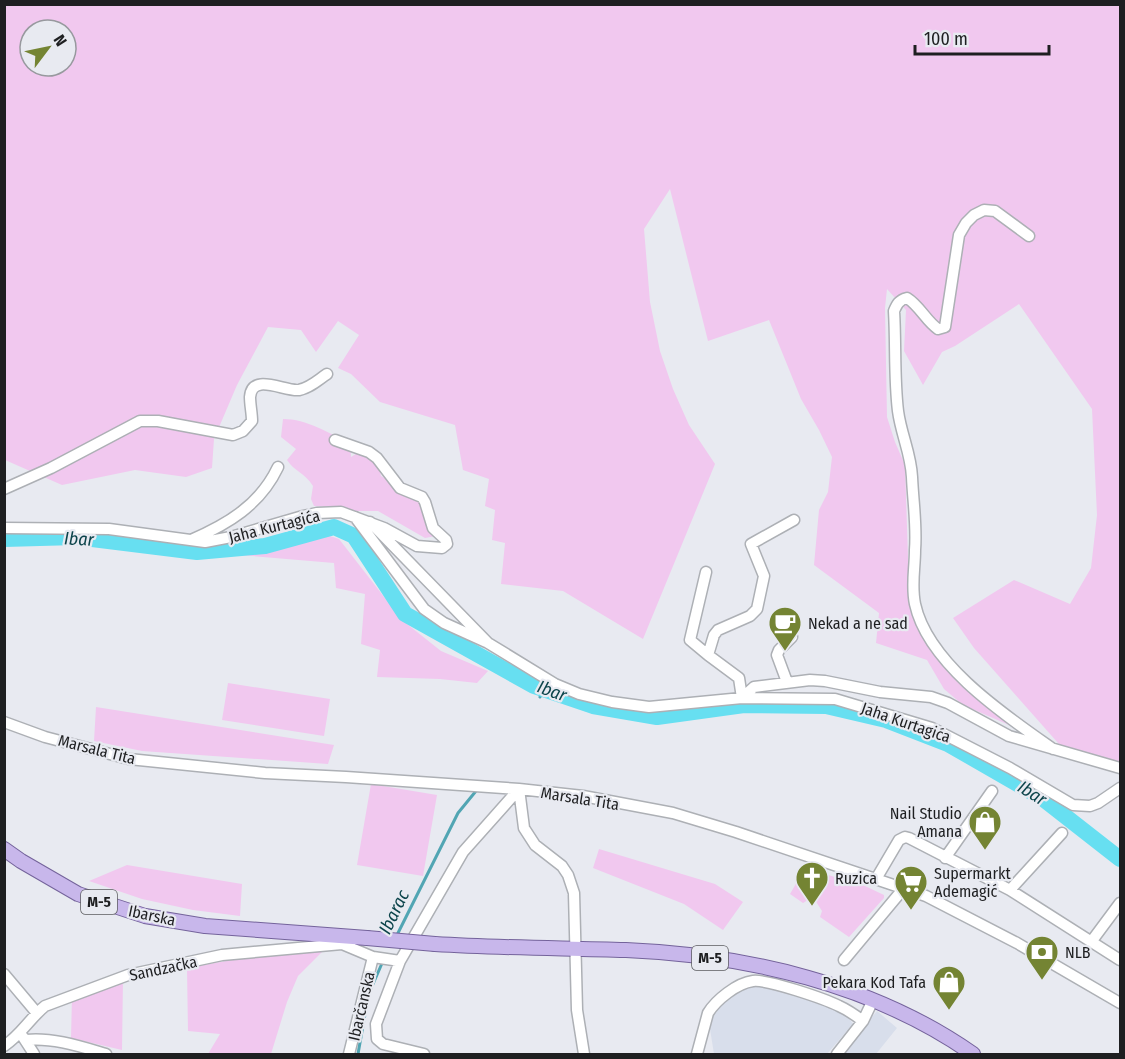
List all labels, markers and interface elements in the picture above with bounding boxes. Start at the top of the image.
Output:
north arrow [18,18,78,78]
scale bar [915,18,1048,56]
text: 100 m [924,28,968,50]
text: N [50,31,71,49]
street label: Jaha Kurtagića [227,506,322,547]
water label: Ibar [64,527,95,551]
cafe icon: Nekad a ne sad [767,605,803,652]
place label: Nekad a ne sad [808,614,908,633]
water label: Ibar [534,676,570,707]
street label: Jaha Kurtagića [859,698,953,747]
street label: Marsala Tita [56,731,138,768]
water label: Ibar [1014,776,1051,811]
street label: Marsala Tita [539,783,621,814]
place label: Nail Studio Amana [890,804,962,841]
shop icon: Nail Studio Amana [967,804,1003,851]
church icon: Ruzica [794,860,830,907]
supermarket icon: Supermarkt Ademagić [893,864,929,911]
place label: Supermarkt Ademagić [934,864,1011,901]
place label: Ruzica [835,869,877,888]
water label: Ibarac [374,886,414,938]
road number: M-5 [81,890,117,914]
street label: Ibarska [127,901,177,930]
bank icon: NLB [1024,934,1060,981]
place label: NLB [1065,943,1091,962]
road number: M-5 [692,946,728,970]
street label: Sandzačka [128,952,199,985]
shop icon: Pekara Kod Tafa [931,964,967,1011]
street label: Ibarčanska [344,970,379,1043]
place label: Pekara Kod Tafa [823,973,926,992]

